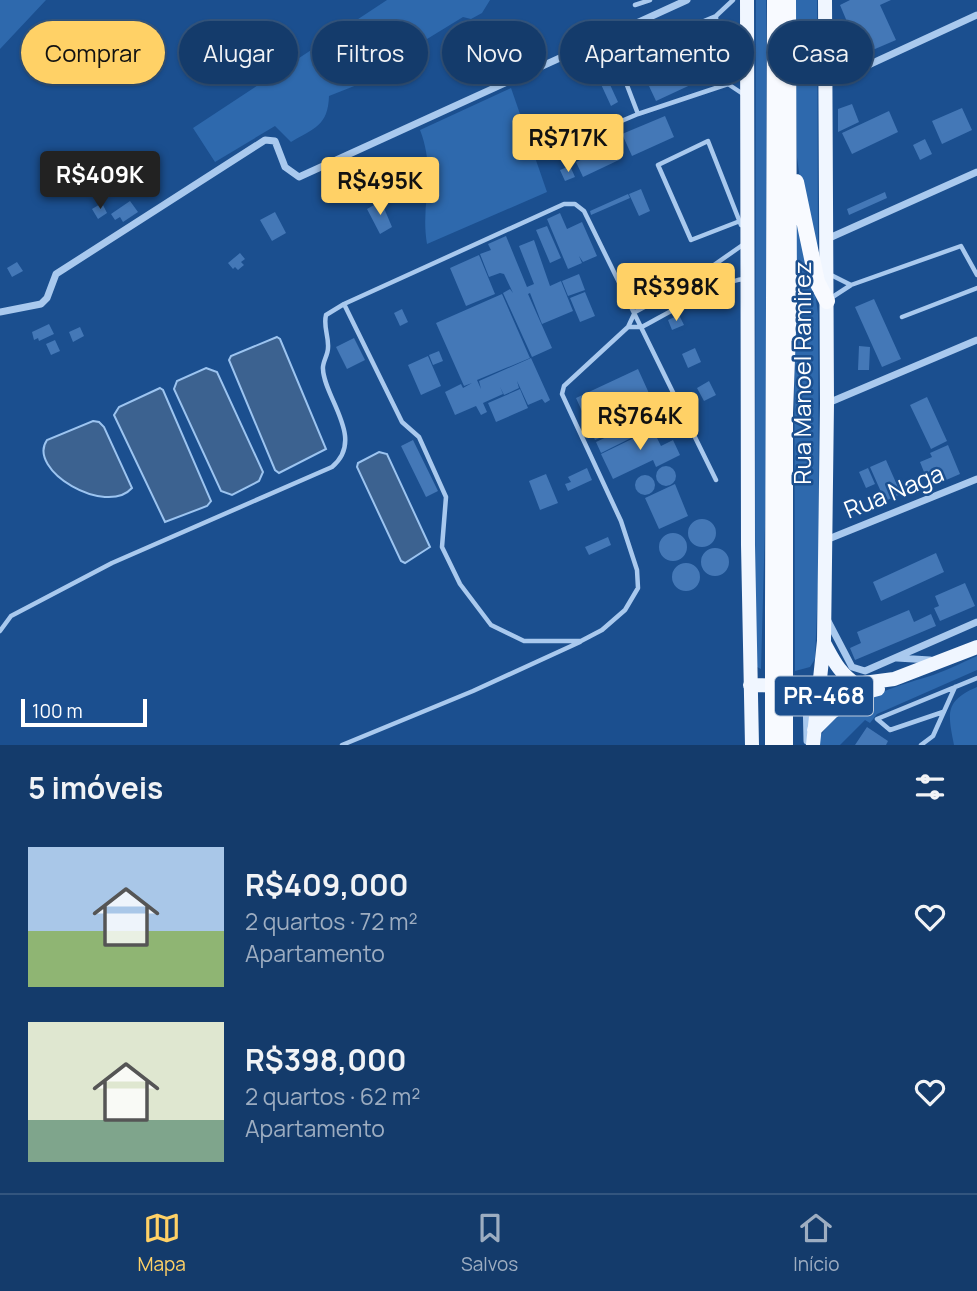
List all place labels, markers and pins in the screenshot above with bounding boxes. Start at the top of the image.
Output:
pin: R$717K [511,114,625,174]
pin: R$409K [43,152,157,211]
pin: R$495K [323,158,437,217]
pin: R$398K [619,264,733,323]
pin: R$764K [583,392,697,452]

